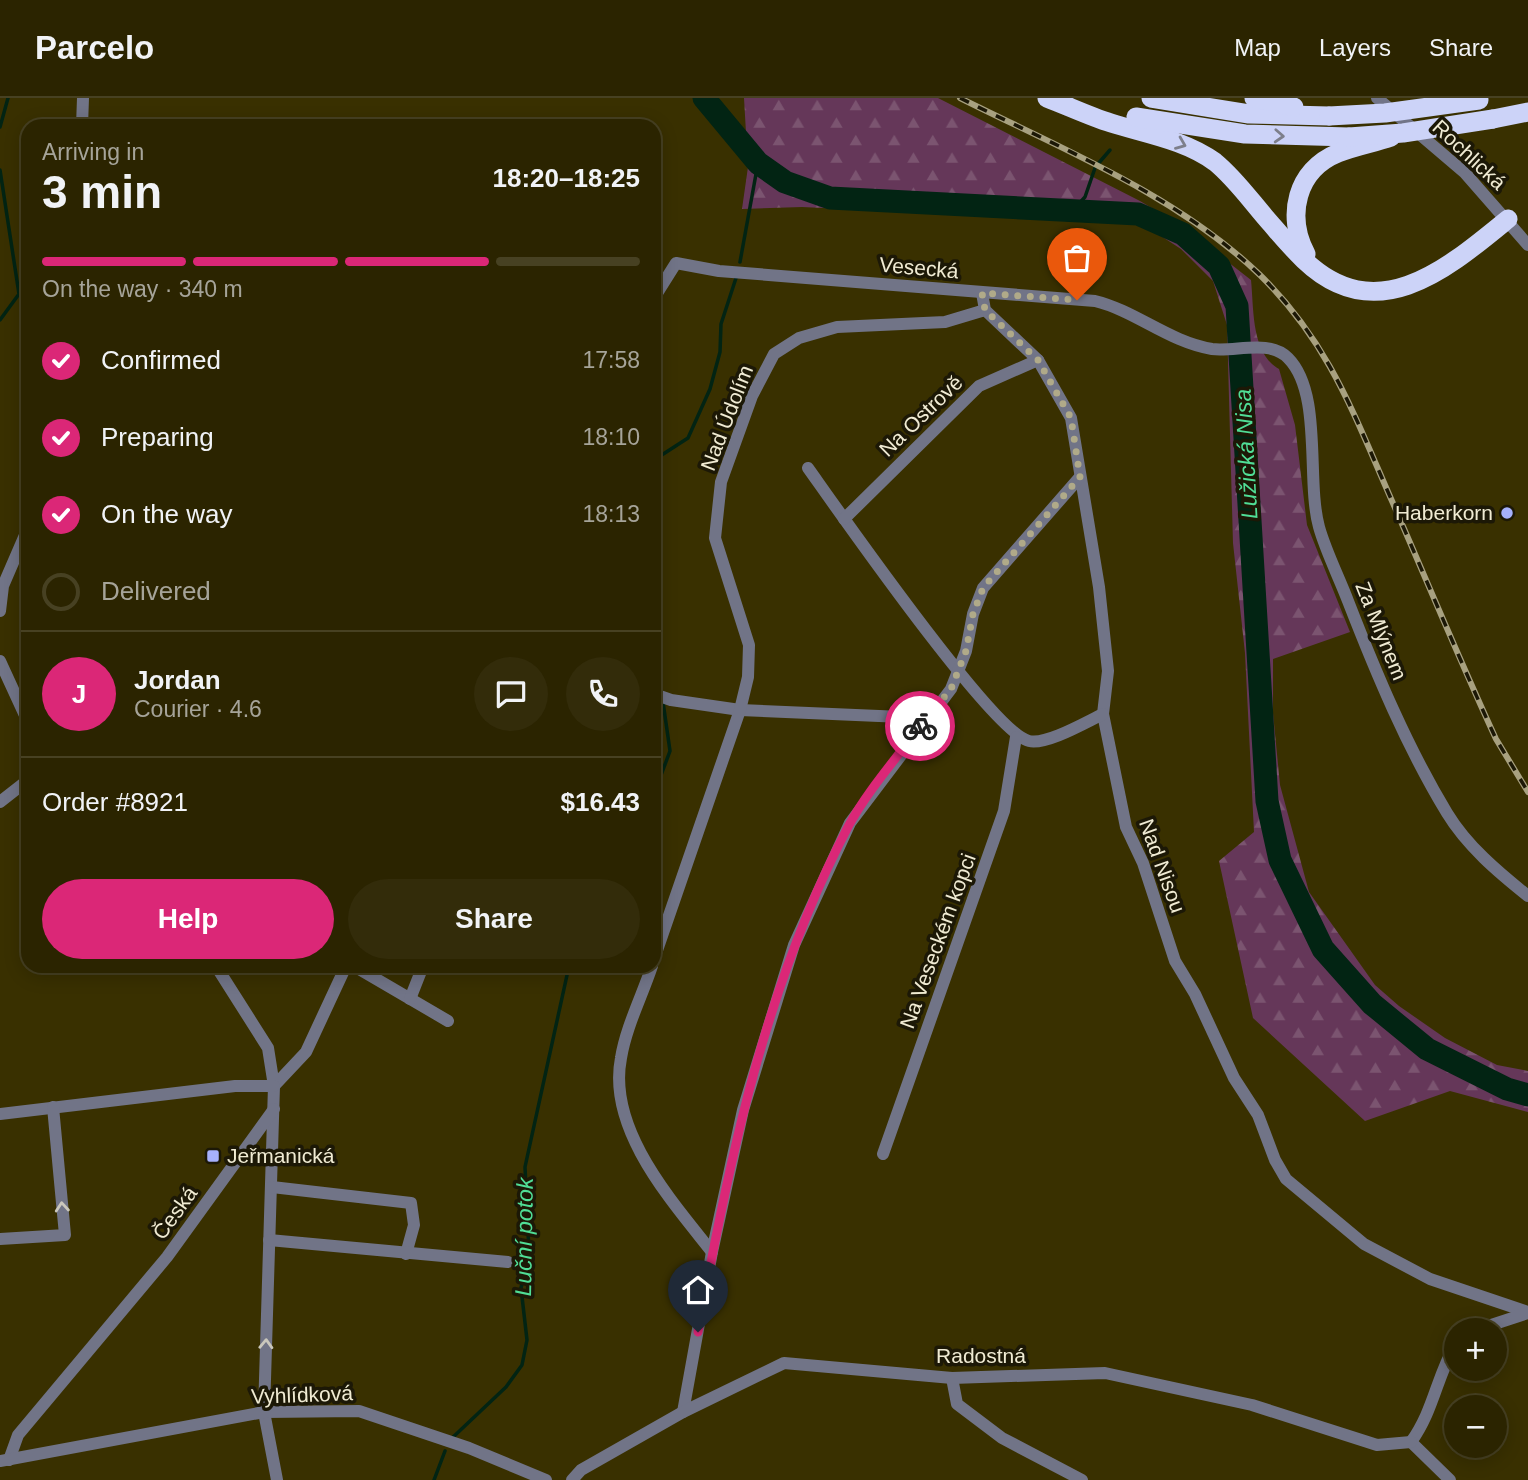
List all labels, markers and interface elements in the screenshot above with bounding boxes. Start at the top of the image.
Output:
text: Parcelo [35,29,154,66]
text: Map [1234,34,1281,61]
text: Layers [1319,34,1391,61]
text: Share [1429,34,1493,61]
street label: Rochlická [1428,115,1511,194]
one-way arrow [1274,129,1285,144]
one-way arrow [1174,136,1186,150]
text: Arriving in [42,139,144,165]
text: 18:20–18:25 [493,163,640,193]
text: 3 min [42,166,162,218]
pin [1047,228,1107,300]
icon: bag [1058,239,1096,277]
street label: Vesecká [878,253,960,282]
text: On the way · 340 m [42,276,243,302]
icon: check [42,342,80,380]
text: Confirmed [101,345,221,375]
text: 17:58 [582,347,640,373]
street label: Nad Údolím [696,362,757,474]
street label: Na Ostrově [874,370,967,461]
water label: Lužická Nisa [1230,388,1262,520]
icon: check [42,419,80,457]
text: Preparing [101,422,214,452]
text: 18:10 [582,424,640,450]
icon: check [42,496,80,534]
text: On the way [101,499,233,529]
text: 18:13 [582,501,640,527]
place label: Haberkorn [1395,501,1493,524]
marker: Haberkorn [1499,505,1515,521]
text: Delivered [101,576,211,606]
street label: Za Mlýnem [1351,578,1412,683]
button: chat [474,657,548,731]
button: phone [566,657,640,731]
text: Jordan [134,665,221,695]
text: J [72,679,86,709]
courier [885,691,955,761]
text: Courier · 4.6 [134,696,262,722]
icon: bike [901,707,939,745]
text: Order #8921 [42,787,188,817]
text: $16.43 [560,787,640,817]
street label: Nad Nisou [1135,816,1190,916]
street label: Na Veseckém kopci [895,850,980,1031]
button: Help [42,879,334,959]
button: Share [348,879,640,959]
place label: Jeřmanická [227,1144,335,1167]
marker: Jeřmanická [205,1148,221,1164]
water label: Luční potok [510,1176,538,1297]
street label: Česká [148,1182,202,1244]
one-way arrow [55,1201,70,1212]
pin [668,1260,728,1332]
icon: home [679,1271,717,1309]
map controls [1444,1318,1507,1458]
button: + [1444,1318,1507,1381]
one-way arrow [258,1338,274,1349]
street label: Radostná [936,1344,1026,1367]
street label: Vyhlídková [251,1381,354,1408]
button: − [1444,1395,1507,1458]

